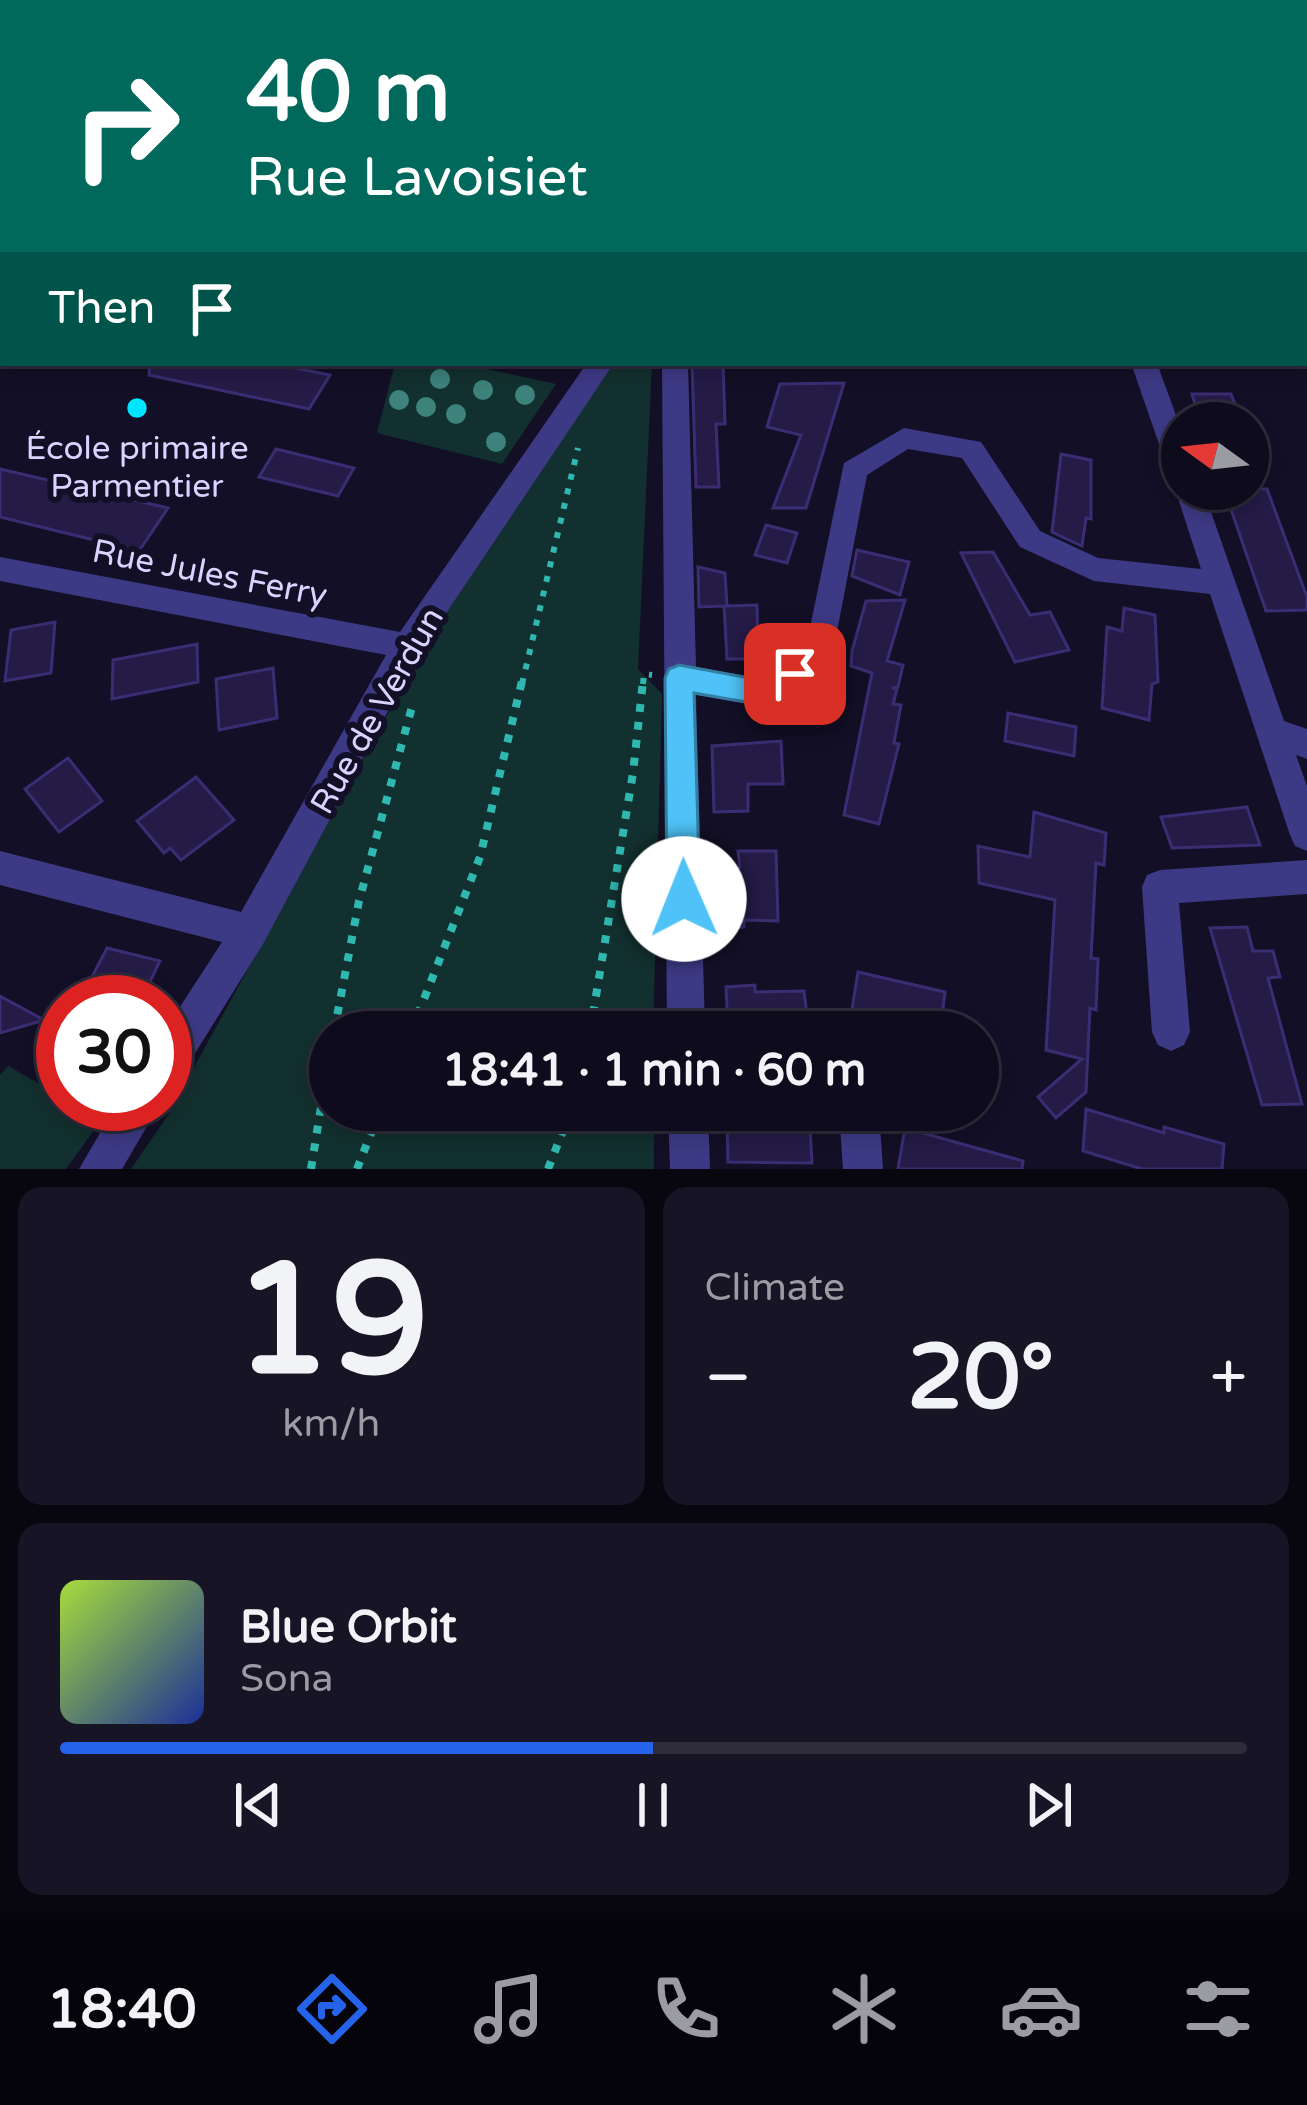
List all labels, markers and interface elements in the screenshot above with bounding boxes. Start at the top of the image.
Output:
text: 40 m [246,43,450,144]
icon: right [48,48,204,204]
text: Rue Lavoisiet [246,145,588,210]
icon: arrive [179,276,245,342]
text: Then [48,282,155,336]
marker: École primaire Parmentier [124,395,150,421]
north arrow [1161,402,1269,510]
map controls [1161,402,1269,510]
place label: École primaire Parmentier [25,429,249,506]
street label: Rue Jules Ferry [89,532,330,615]
street label: Rue de Verdun [302,601,452,821]
pin [744,623,846,725]
icon: arrive [762,641,828,707]
position arrow [621,836,747,962]
speed limit sign: 30 [36,975,192,1131]
text: 18:41 · 1 min · 60 m [442,1044,866,1098]
text: 19 [233,1228,429,1416]
text: Climate [705,1264,845,1311]
text: 20° [907,1324,1054,1433]
text: − [705,1338,752,1418]
text: + [1210,1338,1247,1418]
text: km/h [282,1400,380,1447]
text: Blue Orbit [240,1601,457,1655]
text: Sona [240,1655,333,1702]
icon: previous [225,1772,291,1838]
icon: pause [620,1772,686,1838]
icon: next [1016,1772,1082,1838]
icon: directions [290,1967,374,2051]
icon: music [467,1967,551,2051]
icon: phone [644,1967,728,2051]
icon: climate [822,1967,906,2051]
icon: car [999,1967,1083,2051]
icon: filters [1176,1967,1260,2051]
text: 18:40 [47,1977,196,2042]

